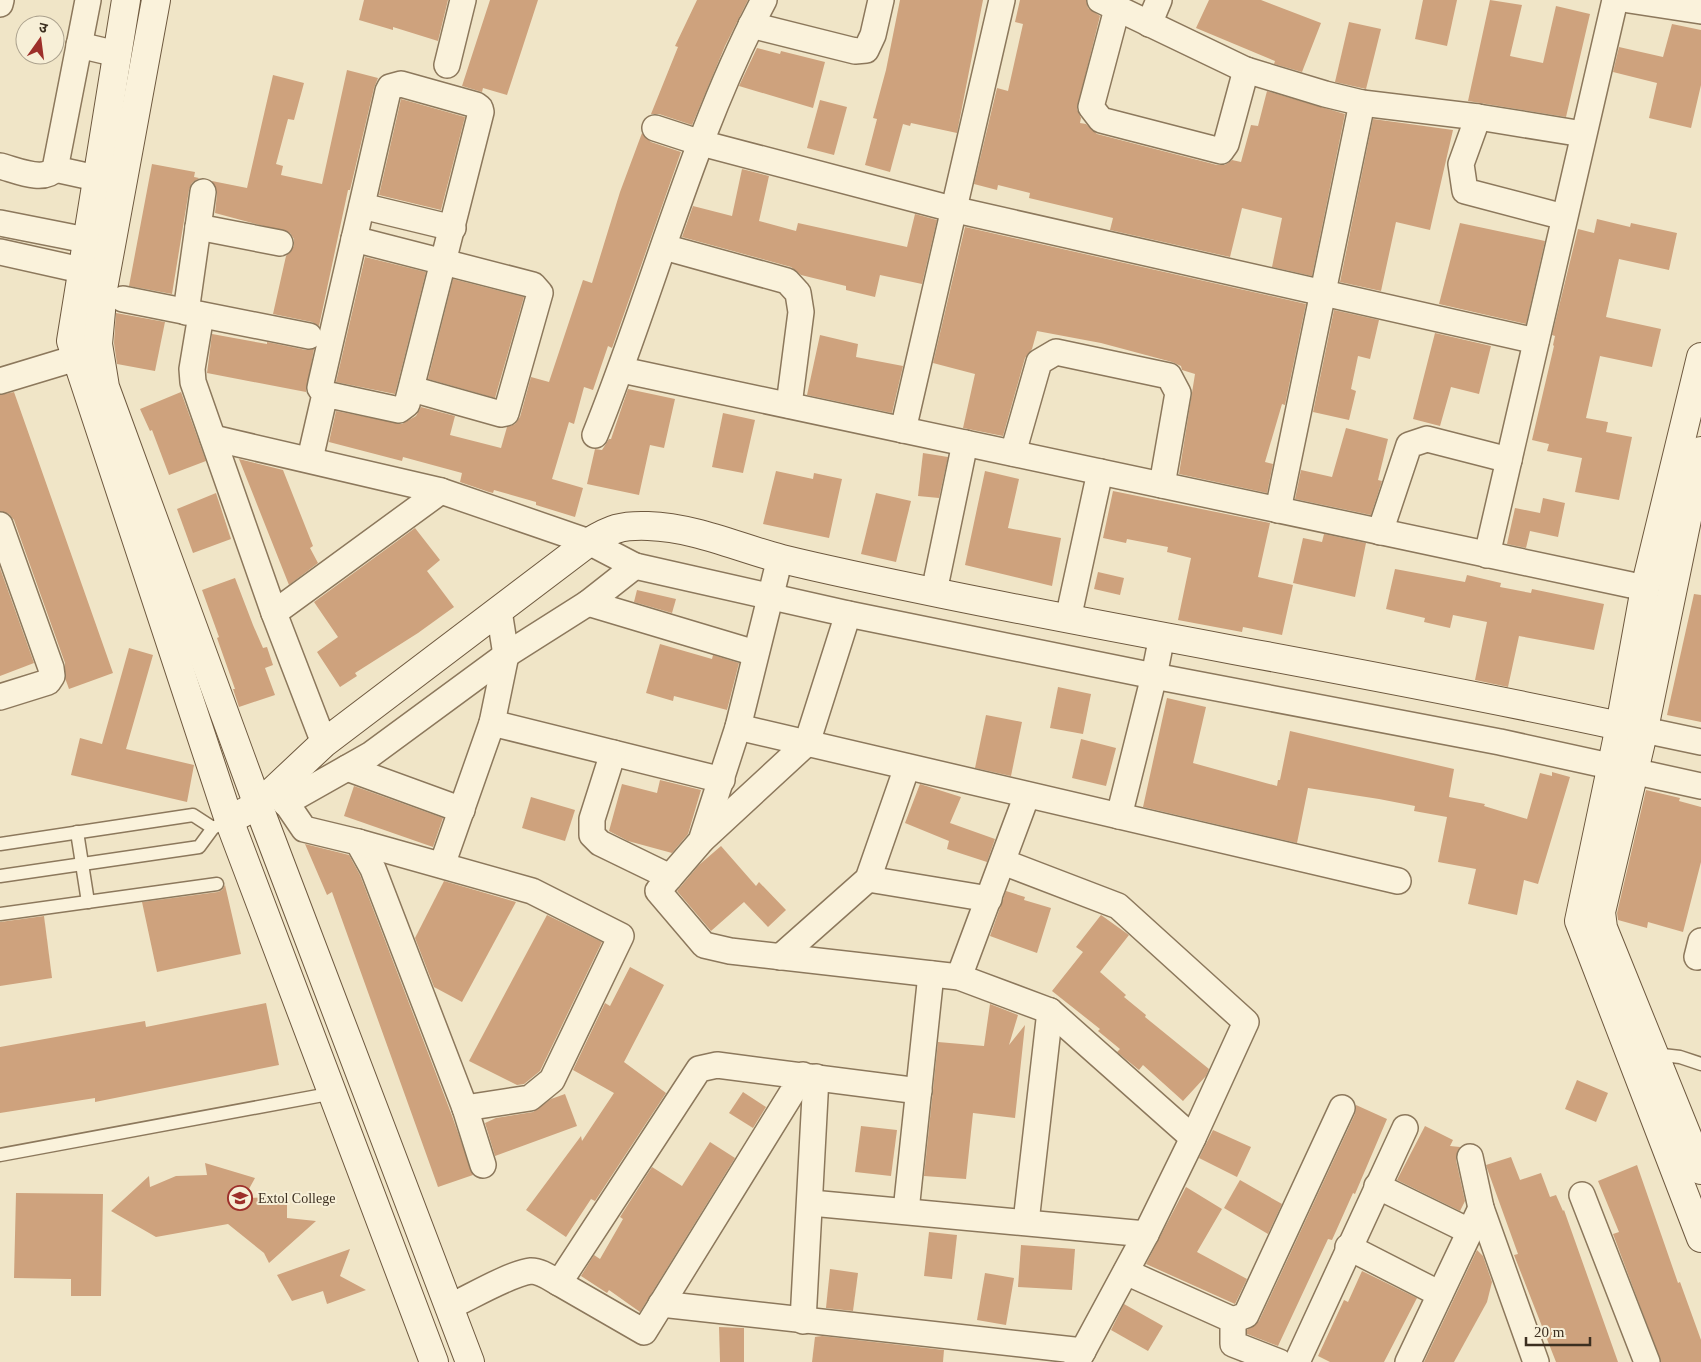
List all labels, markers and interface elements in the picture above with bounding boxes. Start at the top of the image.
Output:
north arrow [15,15,65,65]
text: उ [37,20,50,36]
school or university icon: Extol College [227,1185,253,1211]
place label: Extol College [258,1191,335,1206]
scale bar [1526,1314,1590,1346]
text: 20 m [1534,1324,1565,1340]

